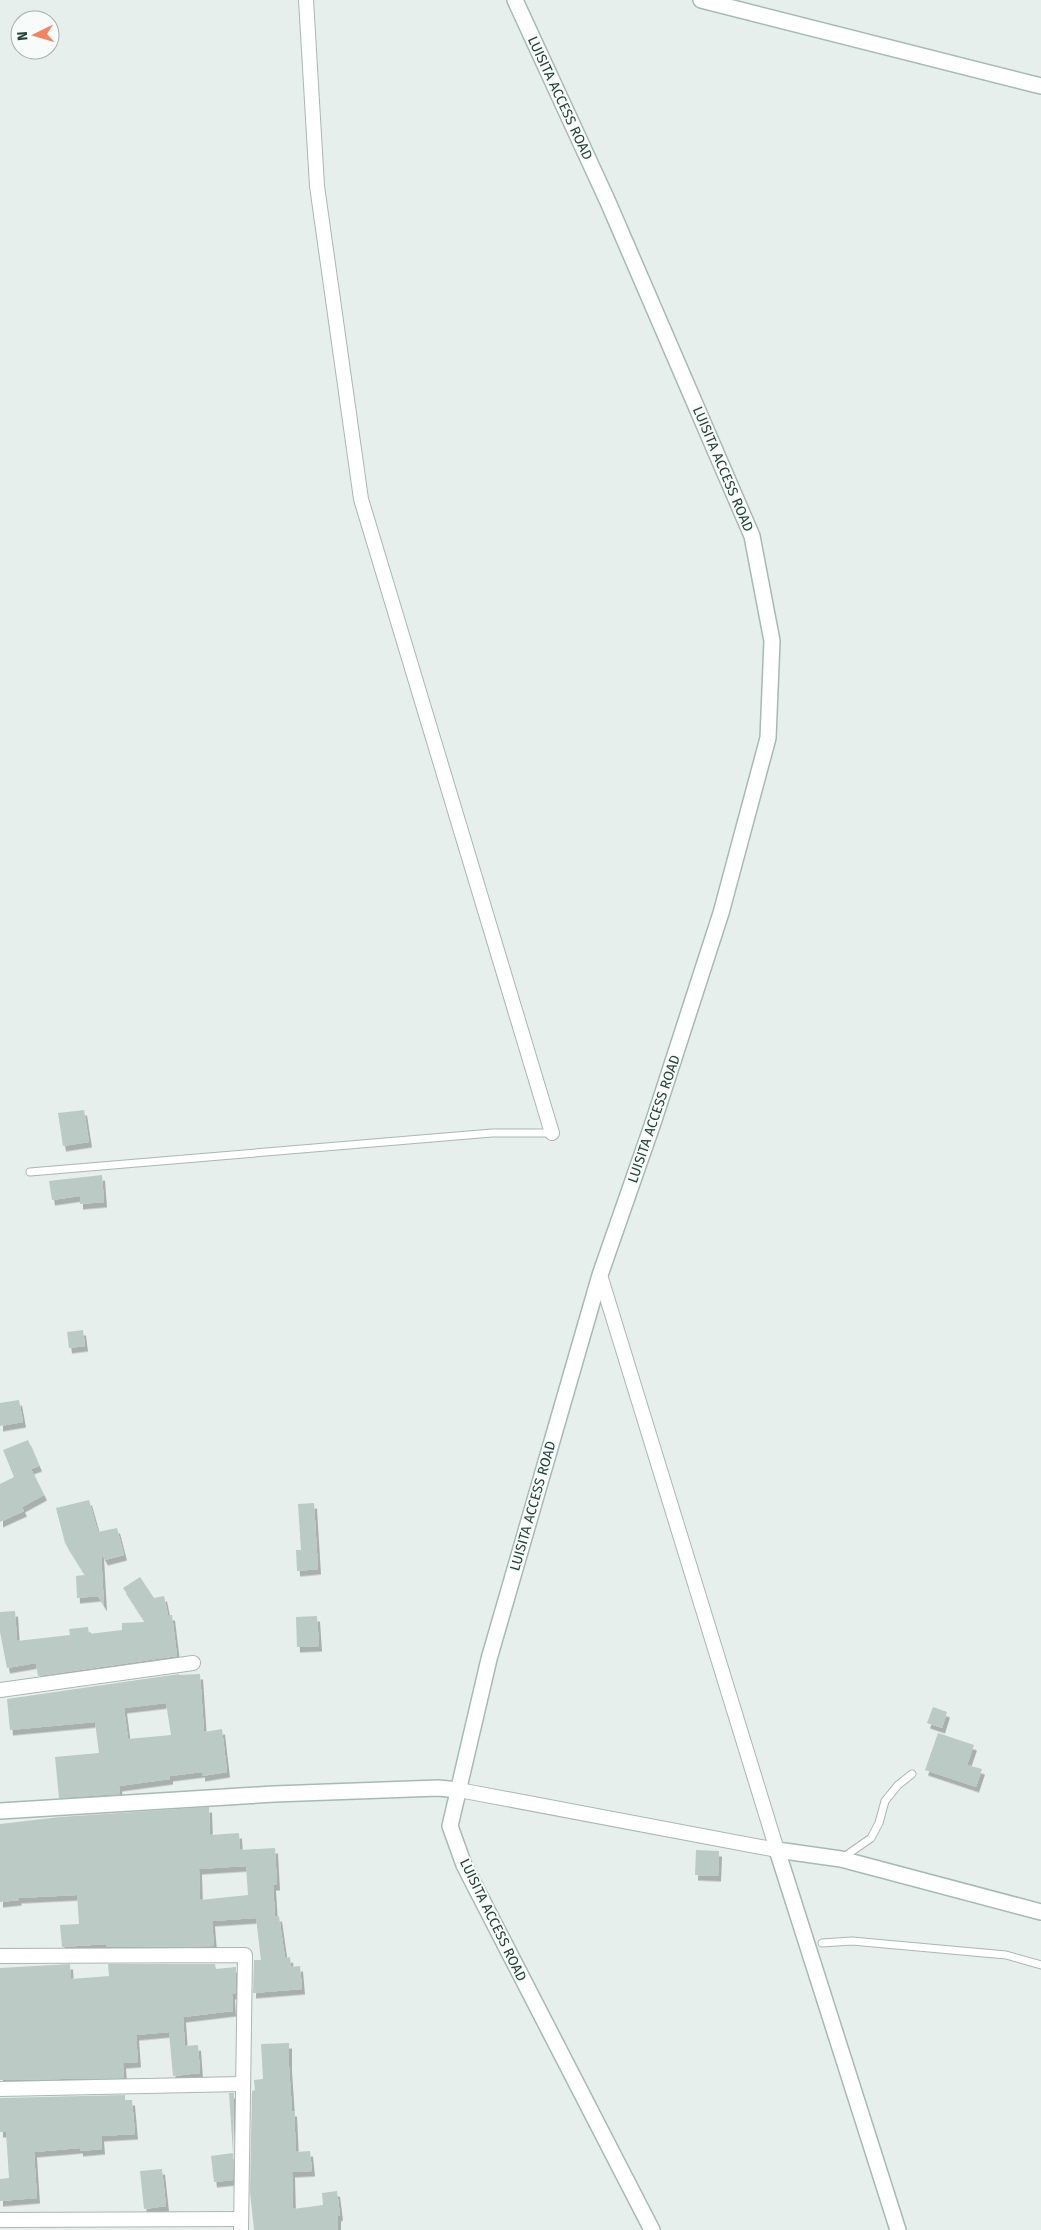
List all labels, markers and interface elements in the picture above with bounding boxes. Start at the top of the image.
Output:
north arrow [10,10,60,60]
text: N [14,31,31,41]
street label: LUISITA ACCESS ROAD [524,33,596,163]
street label: LUISITA ACCESS ROAD [689,404,757,534]
street label: LUISITA ACCESS ROAD [624,1053,684,1185]
street label: LUISITA ACCESS ROAD [506,1439,560,1573]
street label: LUISITA ACCESS ROAD [456,1856,530,1984]

